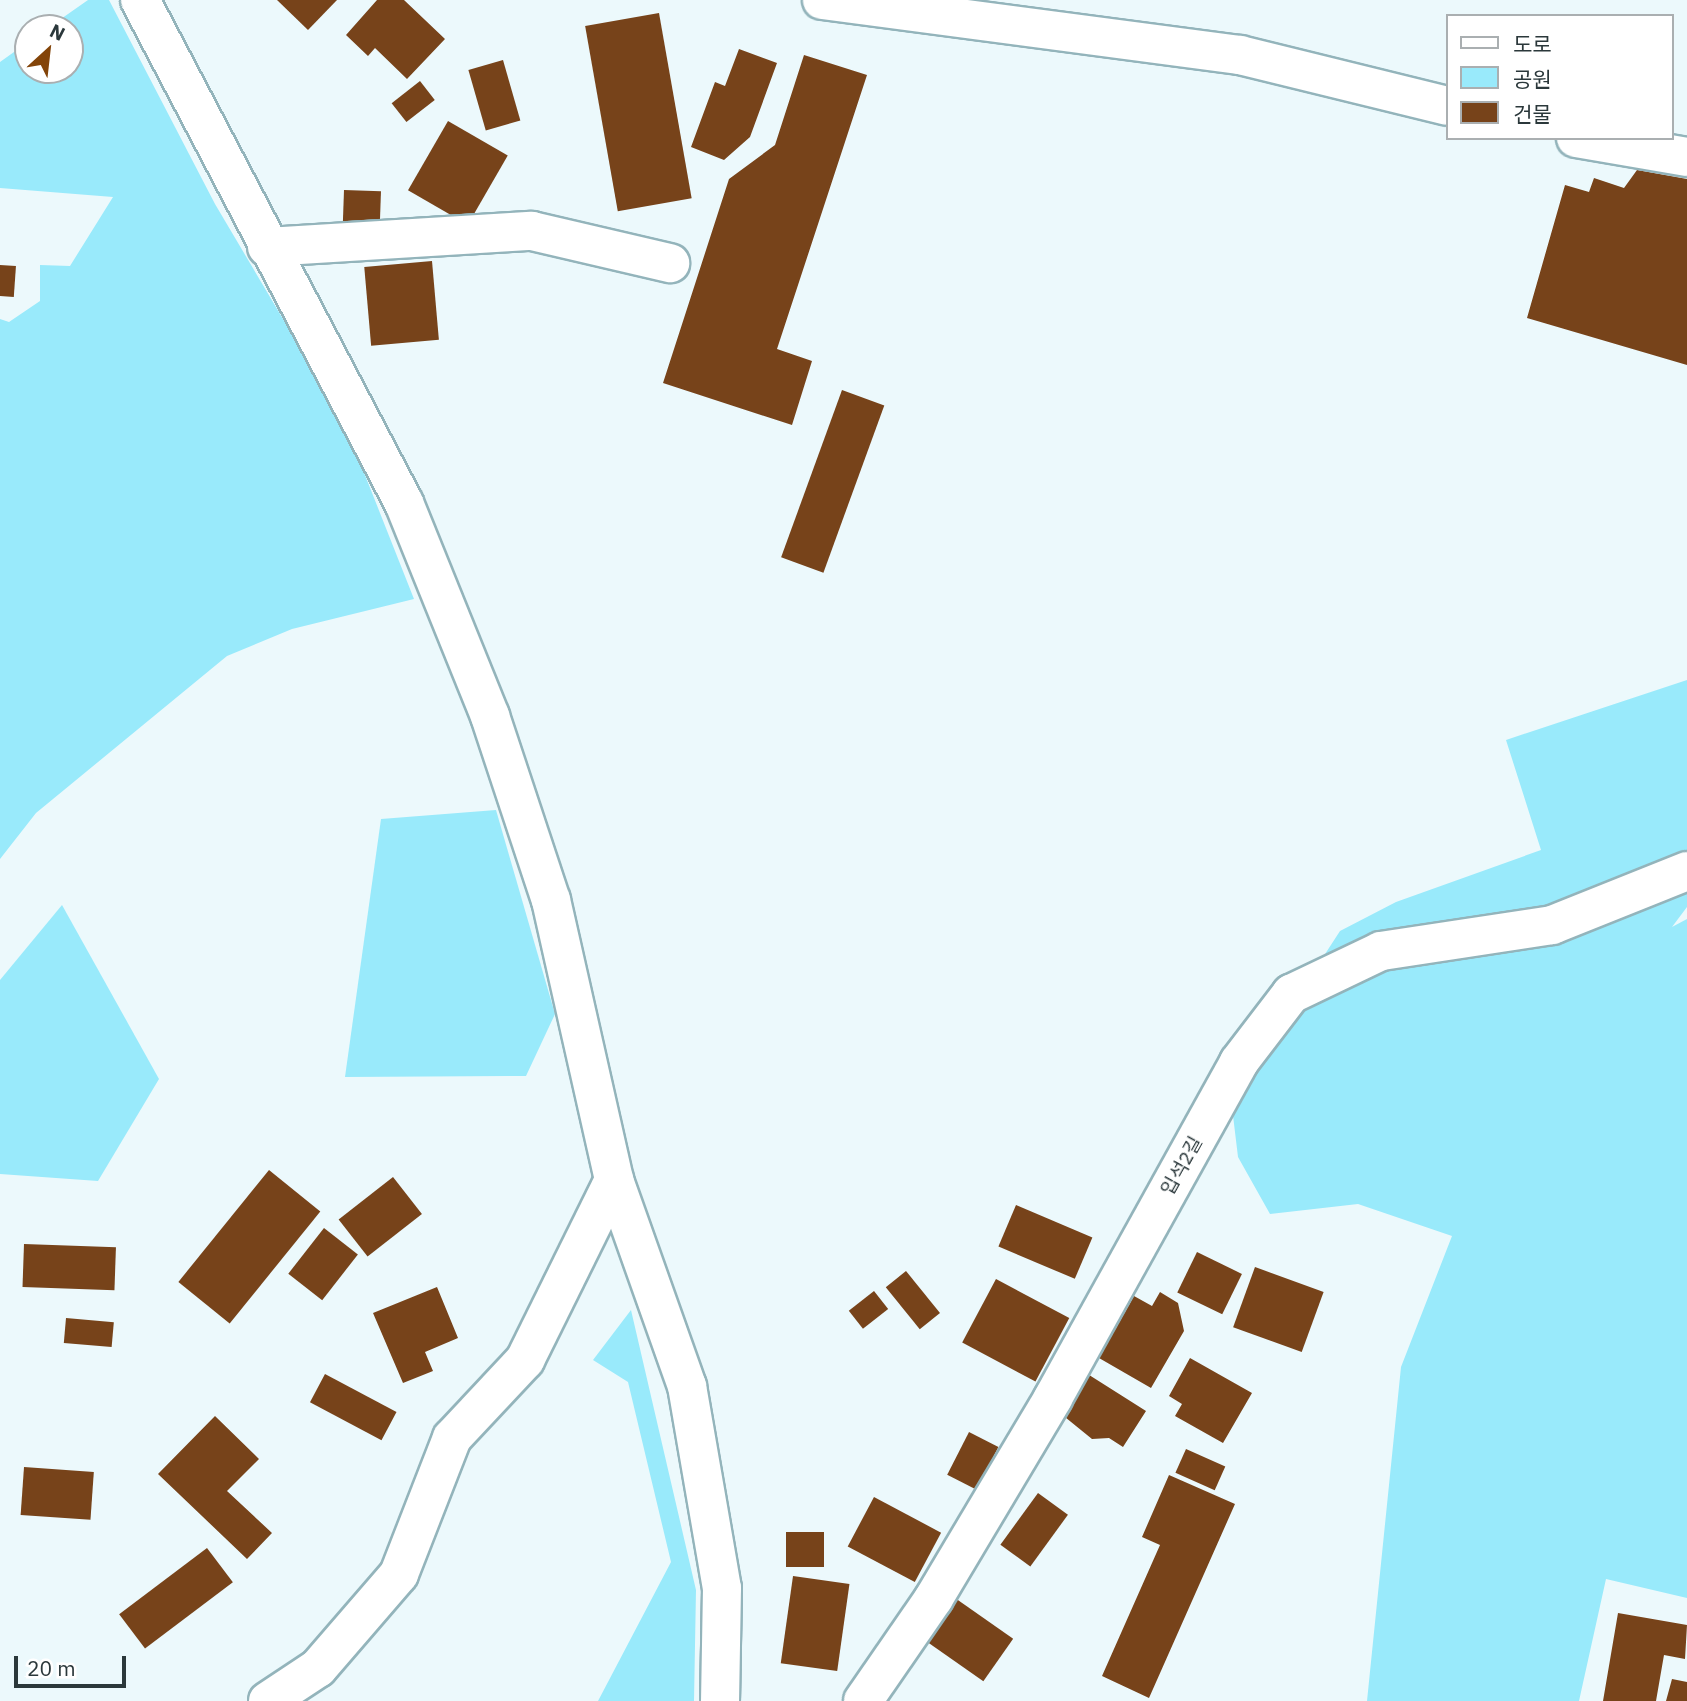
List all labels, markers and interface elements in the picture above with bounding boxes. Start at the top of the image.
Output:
north arrow [14,14,84,84]
legend [1446,14,1673,140]
text: N [46,18,69,46]
text: 도로 [1513,30,1552,58]
text: 공원 [1513,65,1552,93]
text: 건물 [1513,100,1552,128]
street label: 입석2길 [1157,1133,1207,1199]
scale bar [18,1642,130,1686]
text: 20 m [27,1654,76,1682]

